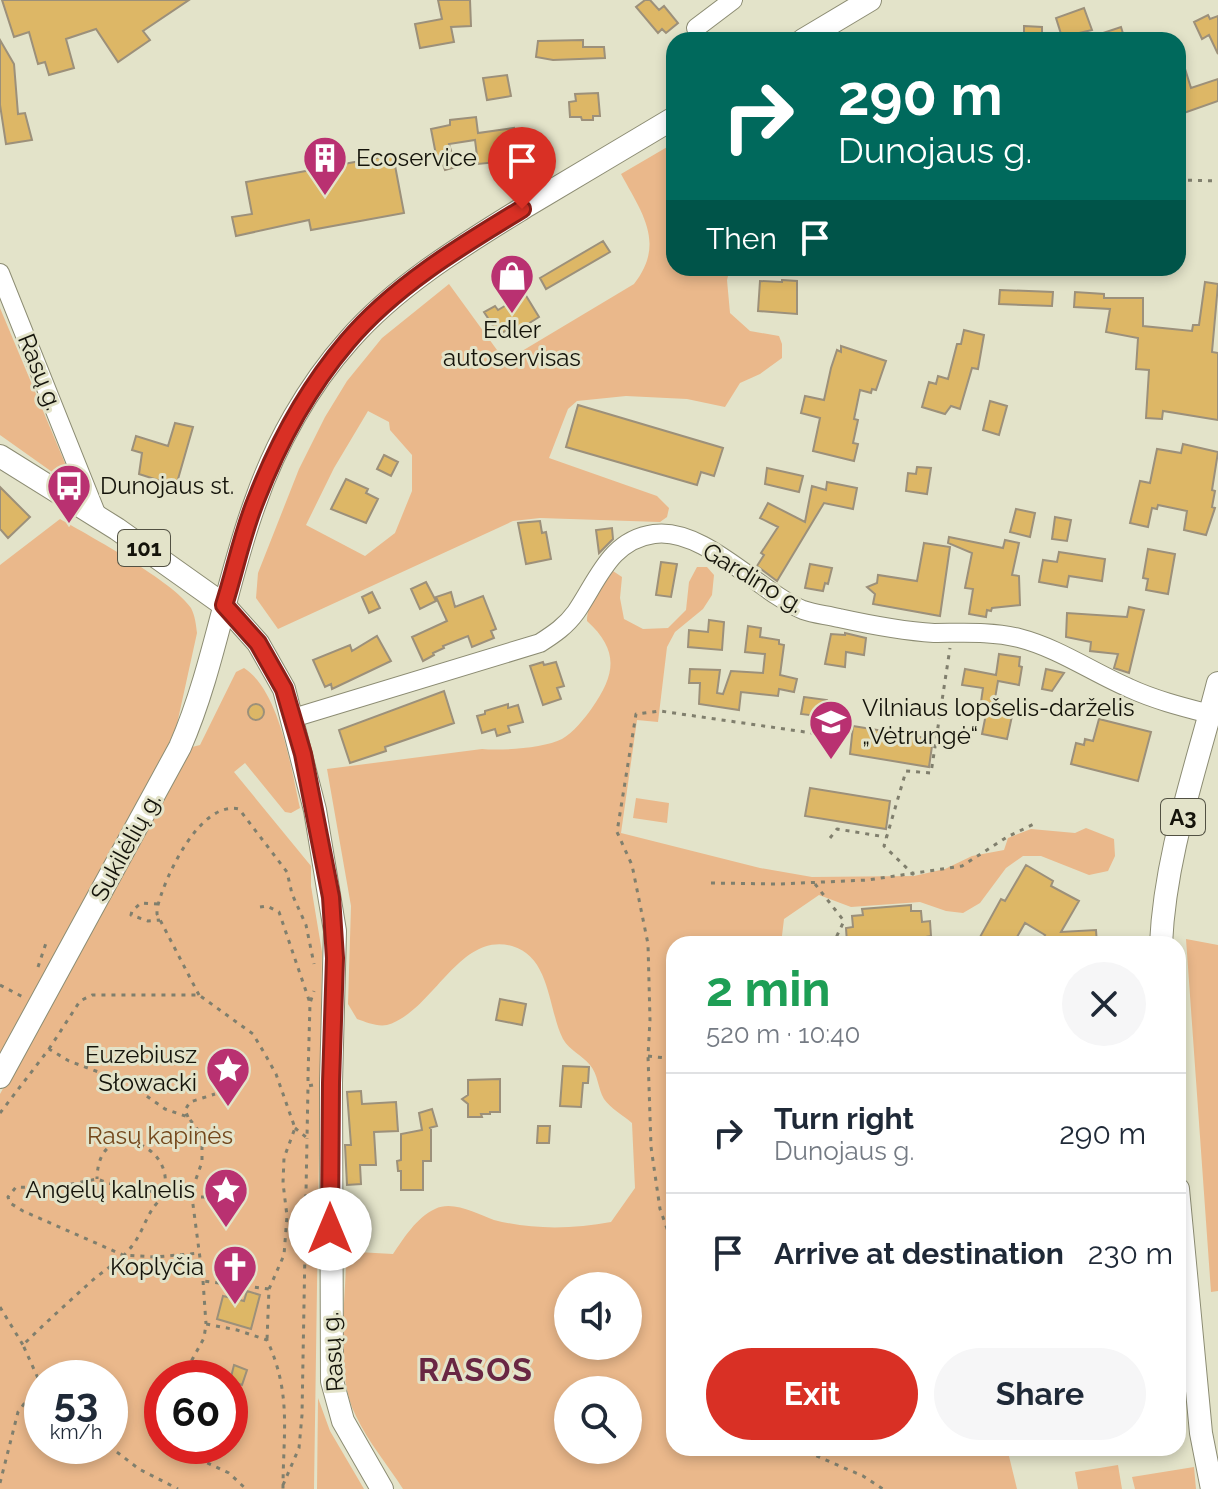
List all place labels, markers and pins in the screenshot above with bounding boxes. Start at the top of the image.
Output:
pin [488,127,556,209]
building icon: Ecoservice [301,134,349,197]
place label: Ecoservice [356,143,477,172]
shop icon: Edler autoservisas [488,252,536,315]
place label: Edler autoservisas [443,315,581,372]
bus stop icon: Dunojaus st. [45,462,93,525]
place label: Dunojaus st. [100,471,234,500]
place label: Vilniaus lopšelis-darželis „Vėtrungė“ [862,693,1135,750]
school or university icon: Vilniaus lopšelis-darželis „Vėtrungė“ [807,698,855,761]
place label: Euzebiusz Słowacki [85,1040,197,1097]
place icon: Euzebiusz Słowacki [204,1045,252,1108]
place icon: Angelų kalnelis [202,1166,250,1229]
place label: Angelų kalnelis [25,1175,195,1204]
church icon: Koplyčia [211,1243,259,1306]
place label: Koplyčia [110,1252,204,1281]

